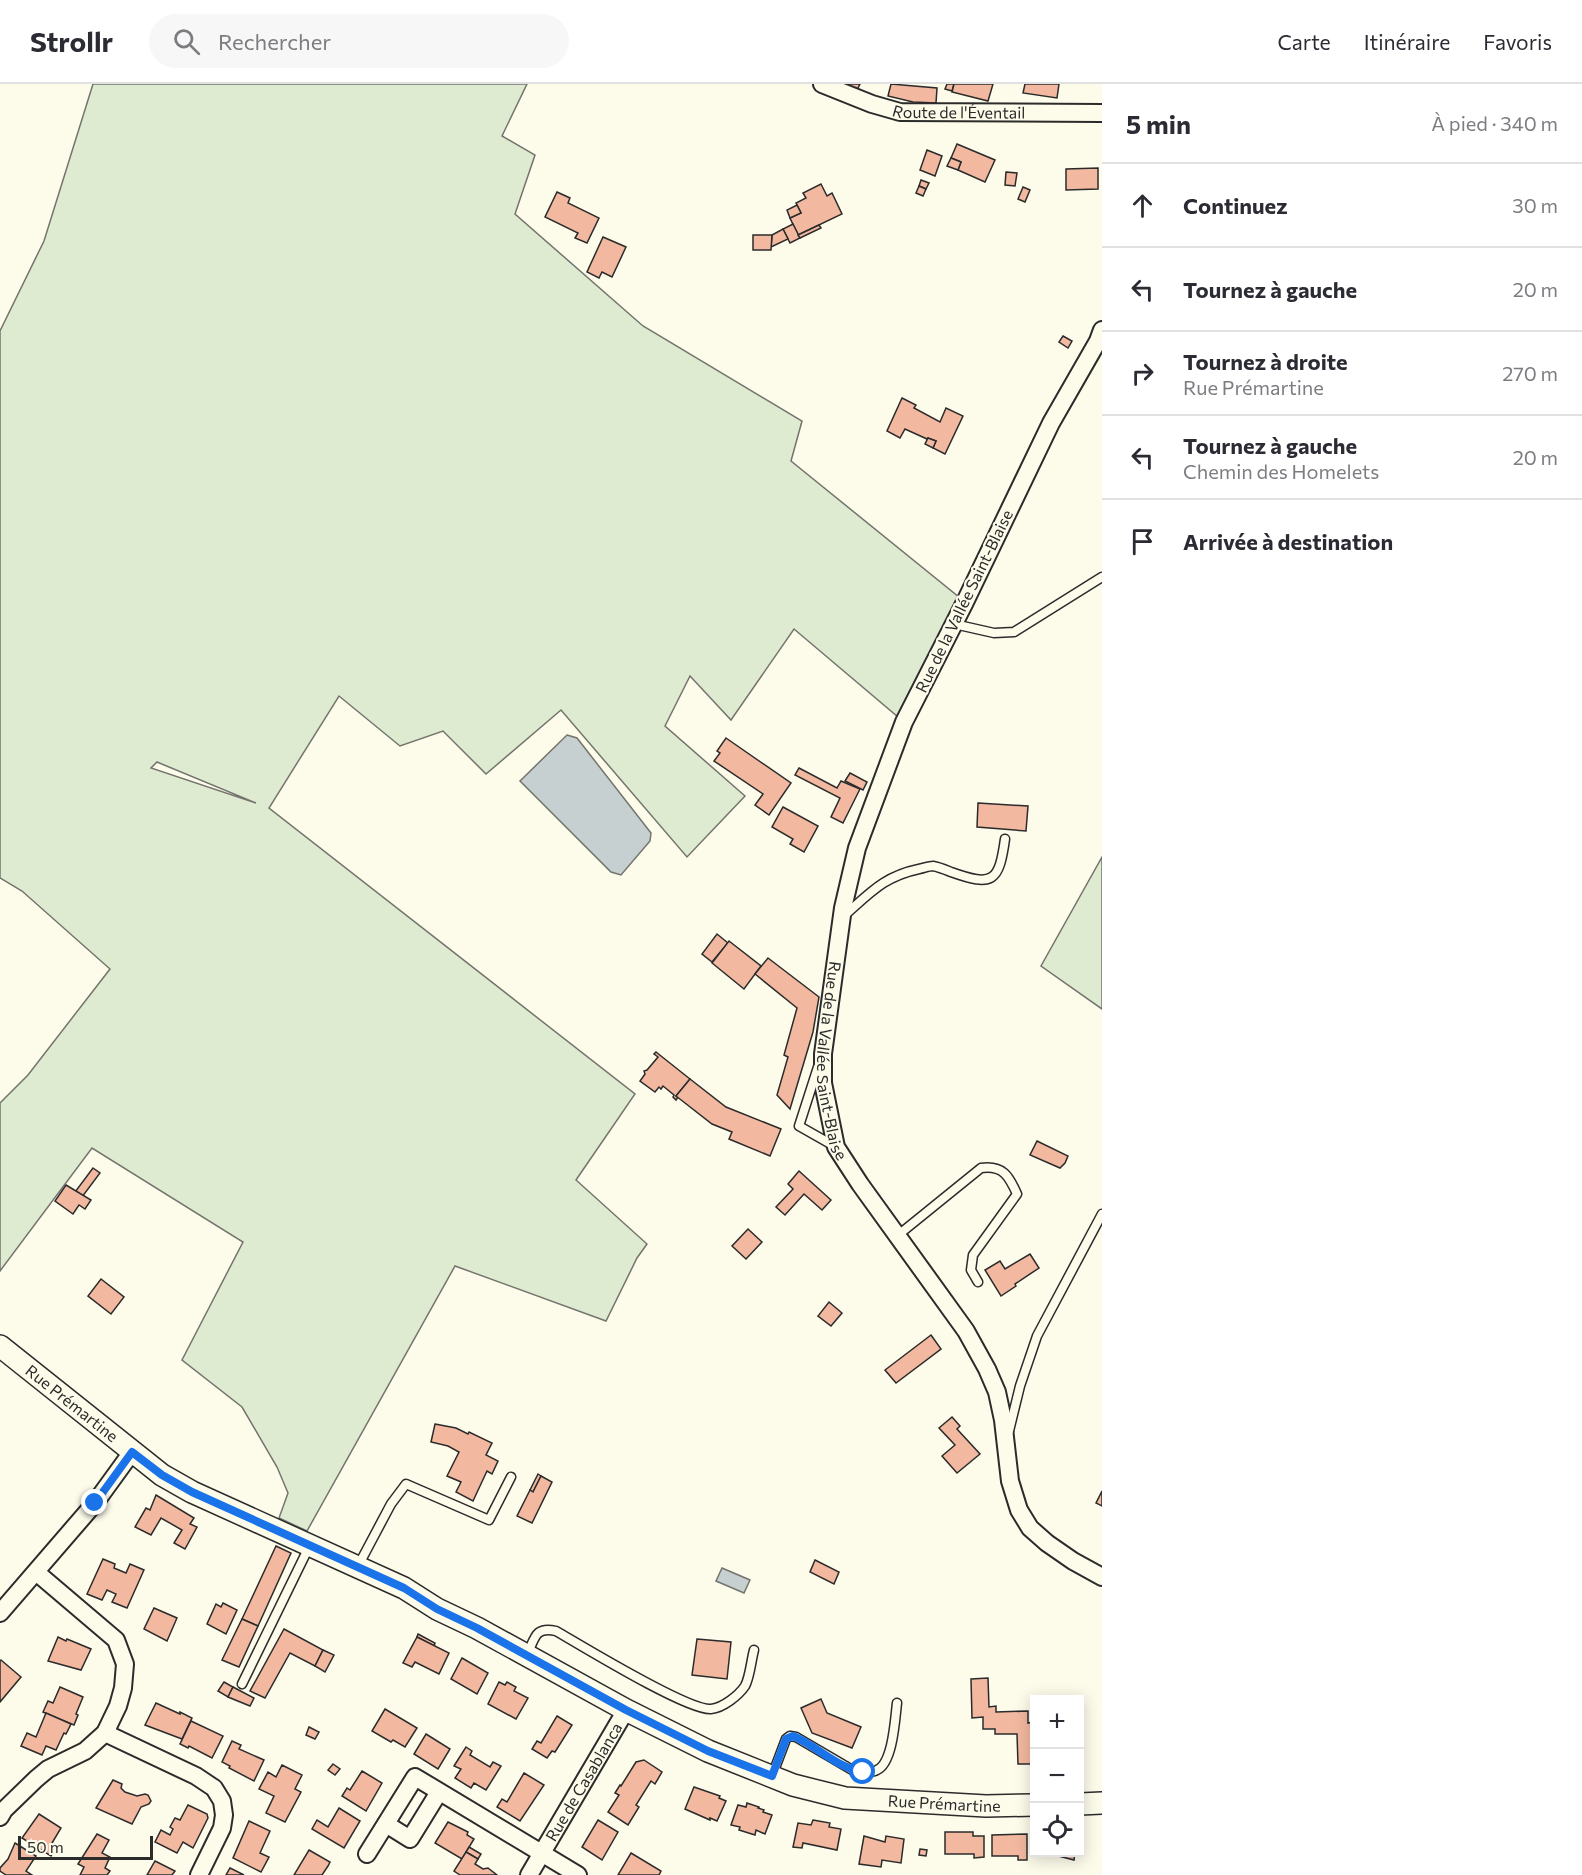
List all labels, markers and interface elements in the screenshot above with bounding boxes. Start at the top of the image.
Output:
search box [149,14,569,68]
text: Strollr [30,24,113,58]
icon: search [170,25,203,58]
text: Rechercher [218,28,331,55]
text: Carte [1277,29,1331,54]
text: Itinéraire [1364,29,1450,54]
text: Favoris [1483,29,1552,54]
street label: Route de l'Éventail [890,100,1025,122]
text: 5 min [1126,108,1191,139]
text: À pied · 340 m [1431,111,1558,135]
icon: ahead [1126,189,1159,222]
text: Continuez [1183,192,1288,219]
text: 30 m [1512,193,1558,217]
icon: left [1126,273,1159,306]
text: Tournez à gauche [1183,276,1357,303]
text: 20 m [1513,277,1558,301]
text: Tournez à droite [1183,348,1348,375]
icon: right [1126,357,1159,390]
text: 270 m [1502,361,1558,385]
text: Rue Prémartine [1183,375,1324,399]
text: Tournez à gauche [1183,432,1357,459]
icon: left [1126,441,1159,474]
text: 20 m [1513,445,1558,469]
text: Chemin des Homelets [1183,459,1379,483]
street label: Rue de la Vallée Saint-Blaise [911,506,1016,695]
icon: arrive [1126,525,1159,558]
text: Arrivée à destination [1183,528,1393,555]
street label: Rue de la Vallée Saint-Blaise [814,960,852,1163]
street label: Rue Prémartine [22,1360,122,1445]
route end [81,1489,107,1515]
map controls [1030,1695,1084,1857]
button: + [1030,1695,1084,1749]
street label: Rue de Casablanca [541,1719,626,1844]
button: − [1030,1749,1084,1803]
route start [849,1758,875,1784]
street label: Rue Prémartine [887,1790,1001,1815]
button: locate [1030,1803,1084,1857]
scale bar [18,1833,153,1860]
text: 50 m [27,1837,64,1856]

